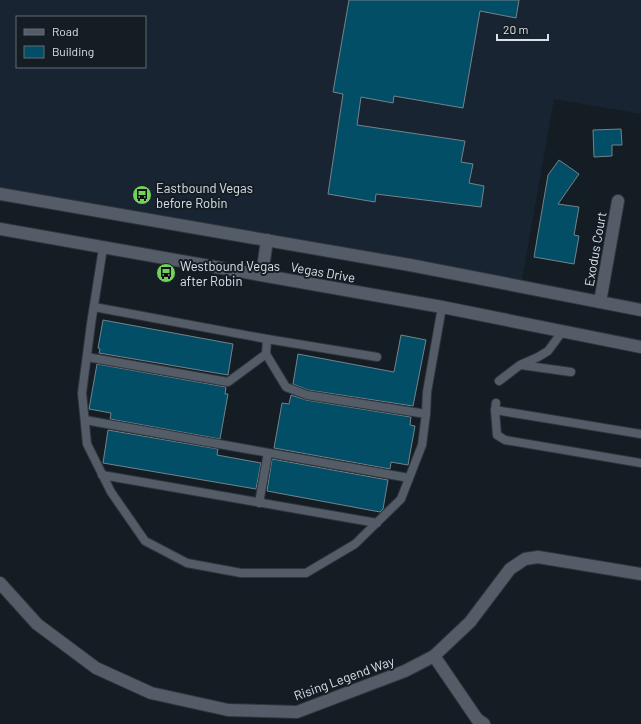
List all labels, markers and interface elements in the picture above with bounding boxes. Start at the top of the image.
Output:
legend [16,16,146,68]
scale bar [497,16,548,42]
text: 20 m [503,22,529,36]
text: Road [52,24,79,38]
text: Building [52,44,94,58]
place label: Eastbound Vegas before Robin [156,180,253,211]
bus stop icon: Eastbound Vegas before Robin [131,184,153,206]
street label: Exodus Court [581,210,609,288]
place label: Westbound Vegas after Robin [180,258,280,289]
street label: Vegas Drive [289,258,357,286]
bus stop icon: Westbound Vegas after Robin [155,262,177,284]
street label: Rising Legend Way [292,652,396,704]

